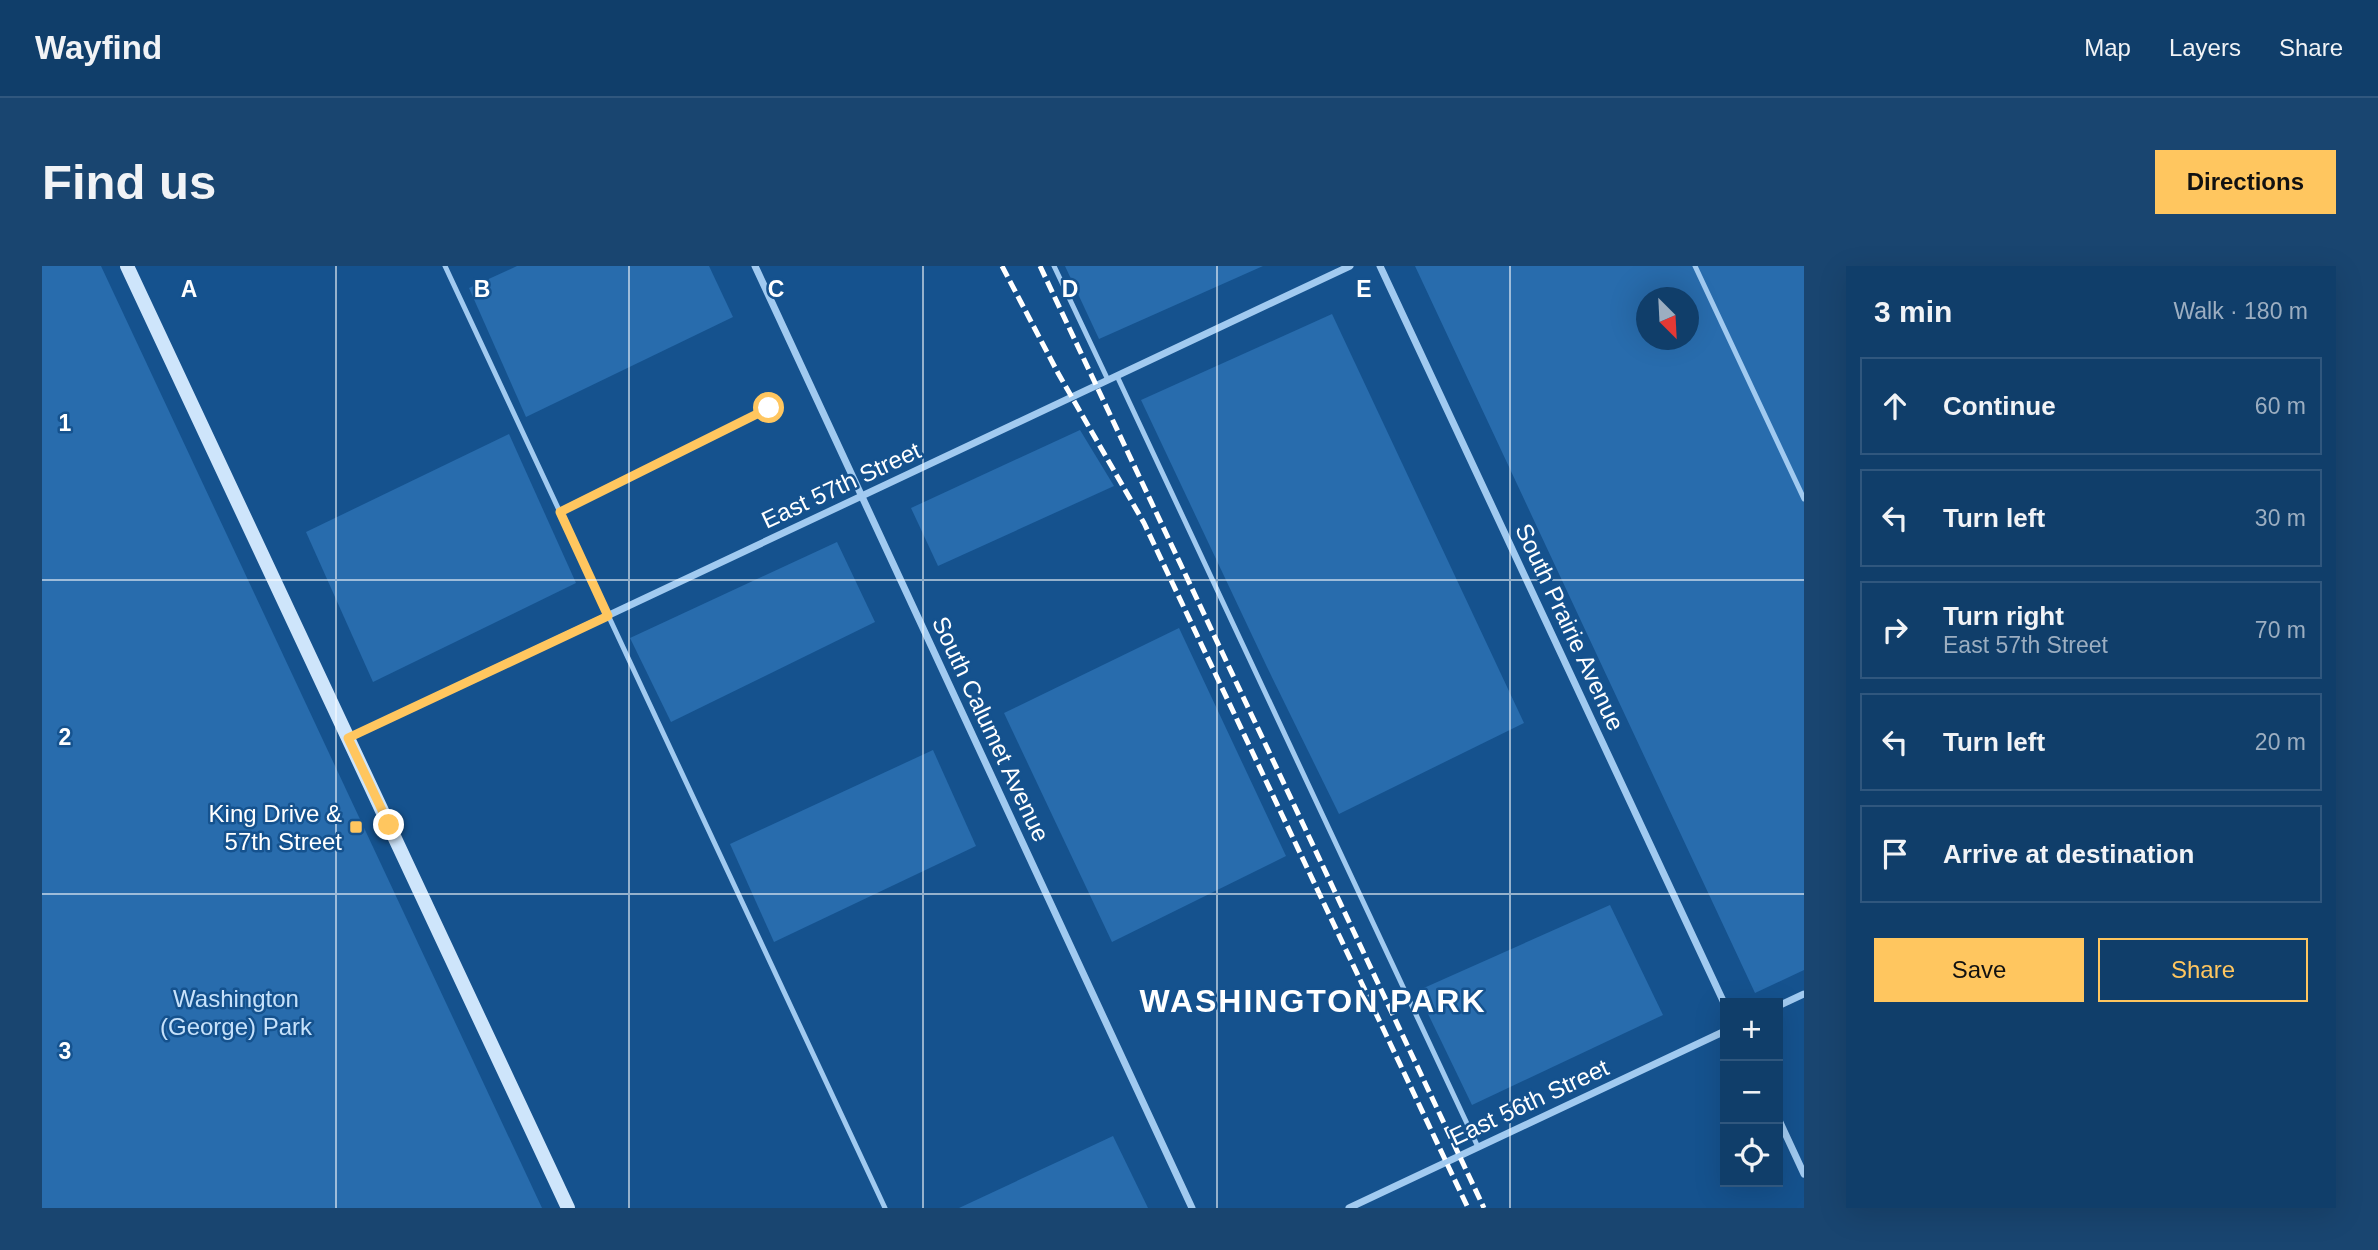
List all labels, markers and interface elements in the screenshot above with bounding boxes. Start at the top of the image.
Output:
text: Wayfind [35,29,162,66]
text: Map [2084,34,2131,61]
text: Layers [2169,34,2241,61]
text: Share [2279,34,2343,61]
button: Directions [2155,150,2336,214]
text: Find us [42,155,216,209]
text: A [181,276,197,302]
text: B [474,276,490,302]
text: C [768,276,784,302]
text: D [1062,276,1078,302]
text: E [1356,276,1372,302]
north arrow [1636,287,1699,350]
text: 3 min [1874,295,1952,328]
text: Walk · 180 m [2173,298,2308,324]
icon: ahead [1876,387,1914,425]
text: Continue [1943,391,2056,421]
route start [753,392,784,423]
text: 60 m [2255,393,2306,419]
text: 1 [59,410,72,436]
street label: East 57th Street [757,436,925,534]
icon: left [1876,499,1914,537]
text: Turn left [1943,503,2045,533]
text: 30 m [2255,505,2306,531]
street label: South Prairie Avenue [1510,519,1630,735]
text: Turn right [1943,601,2064,631]
icon: right [1876,611,1914,649]
street label: South Calumet Avenue [927,612,1055,846]
text: 70 m [2255,617,2306,643]
text: East 57th Street [1943,632,2108,658]
icon: left [1876,723,1914,761]
text: 2 [59,724,71,750]
text: Turn left [1943,727,2045,757]
text: 20 m [2255,729,2306,755]
place label: King Drive & 57th Street [209,800,342,855]
route end [373,809,404,840]
marker: King Drive & 57th Street [348,819,364,835]
icon: arrive [1876,835,1914,873]
text: Arrive at destination [1943,839,2194,869]
button: Save [1874,938,2084,1002]
button: Share [2098,938,2308,1002]
district label: WASHINGTON PARK [1139,983,1487,1019]
park label: Washington (George) Park [160,985,313,1040]
map controls [1720,998,1783,1187]
button: + [1720,998,1783,1061]
text: 3 [59,1038,71,1064]
street label: East 56th Street [1445,1053,1613,1151]
button: − [1720,1061,1783,1124]
button: locate [1720,1124,1783,1187]

